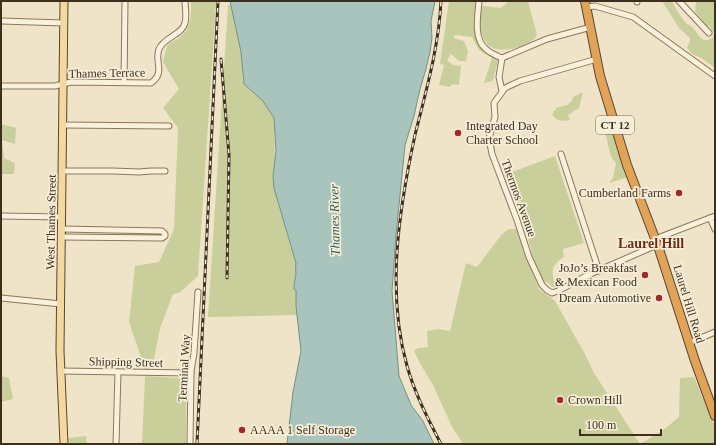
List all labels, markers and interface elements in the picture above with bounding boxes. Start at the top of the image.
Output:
street label: Thames Terrace [69,65,145,81]
road number: CT 12 [596,116,634,134]
place label: Integrated Day Charter School [466,119,539,147]
marker: Integrated Day Charter School [453,128,463,138]
street label: Thermos Avenue [498,157,540,239]
street label: West Thames Street [43,173,59,270]
water label: Thames River [326,183,343,256]
place label: Cumberland Farms [579,186,671,200]
marker: Cumberland Farms [674,188,684,198]
district label: Laurel Hill [618,236,684,251]
place label: JoJo’s Breakfast & Mexican Food [555,261,638,289]
street label: Laurel Hill Road [670,263,708,345]
marker: JoJo’s Breakfast & Mexican Food [640,270,650,280]
place label: Dream Automotive [559,291,651,305]
marker: Dream Automotive [654,293,664,303]
street label: Terminal Way [175,334,193,402]
street label: Shipping Street [89,354,164,370]
place label: Crown Hill [568,393,623,407]
marker: Crown Hill [555,395,565,405]
scale bar [580,411,661,437]
text: 100 m [586,418,617,432]
place label: AAAA 1 Self Storage [250,423,355,437]
marker: AAAA 1 Self Storage [237,425,247,435]

